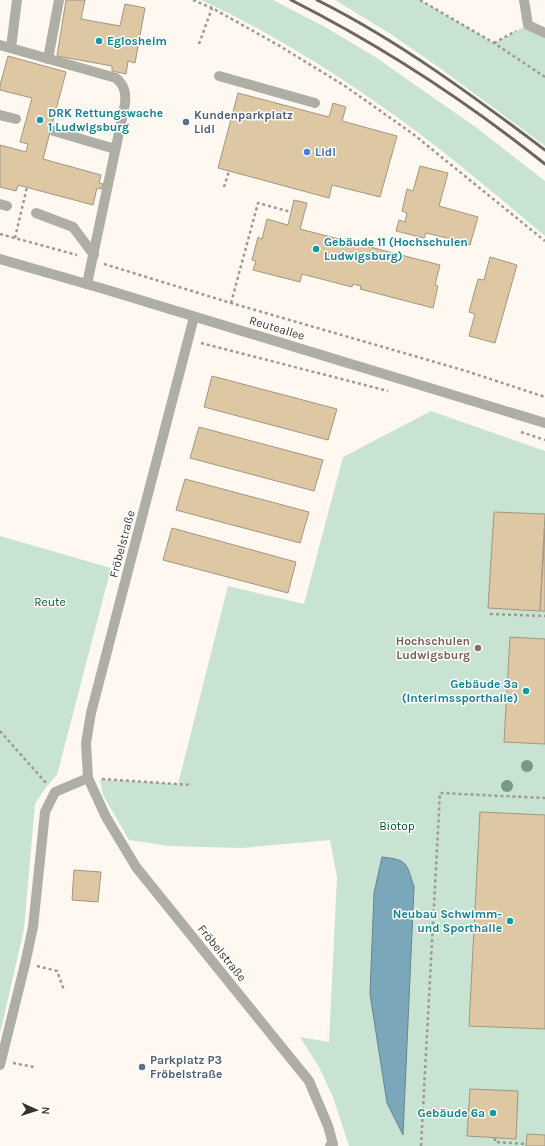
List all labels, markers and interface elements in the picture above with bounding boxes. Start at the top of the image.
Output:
place label: Eglosheim [107,34,167,48]
marker: Eglosheim [94,36,104,46]
place label: DRK Rettungswache 1 Ludwigsburg [48,106,163,134]
place label: Kundenparkplatz Lidl [194,108,293,136]
marker: DRK Rettungswache 1 Ludwigsburg [35,115,45,125]
marker: Kundenparkplatz Lidl [181,117,191,127]
place label: Lidl [315,145,336,159]
marker: Lidl [302,147,312,157]
place label: Gebäude 11 (Hochschulen Ludwigsburg) [324,235,468,263]
marker: Gebäude 11 (Hochschulen Ludwigsburg) [311,244,321,254]
street label: Reuteallee [248,313,306,343]
street label: Fröbelstraße [106,509,138,579]
park label: Reute [34,595,66,609]
place label: Hochschulen Ludwigsburg [396,634,470,662]
marker: Hochschulen Ludwigsburg [473,643,483,653]
place label: Gebäude 3a (Interimssporthalle) [402,677,518,705]
marker: Gebäude 3a (Interimssporthalle) [521,686,531,696]
park label: Biotop [379,819,415,833]
place label: Neubau Schwimm- und Sporthalle [393,907,502,935]
marker: Neubau Schwimm- und Sporthalle [505,916,515,926]
street label: Fröbelstraße [195,922,249,984]
place label: Parkplatz P3 Fröbelstraße [150,1053,222,1081]
marker: Parkplatz P3 Fröbelstraße [137,1062,147,1072]
north arrow [16,1090,56,1130]
text: N [39,1106,52,1115]
place label: Gebäude 6a [418,1106,485,1120]
marker: Gebäude 6a [488,1108,498,1118]

